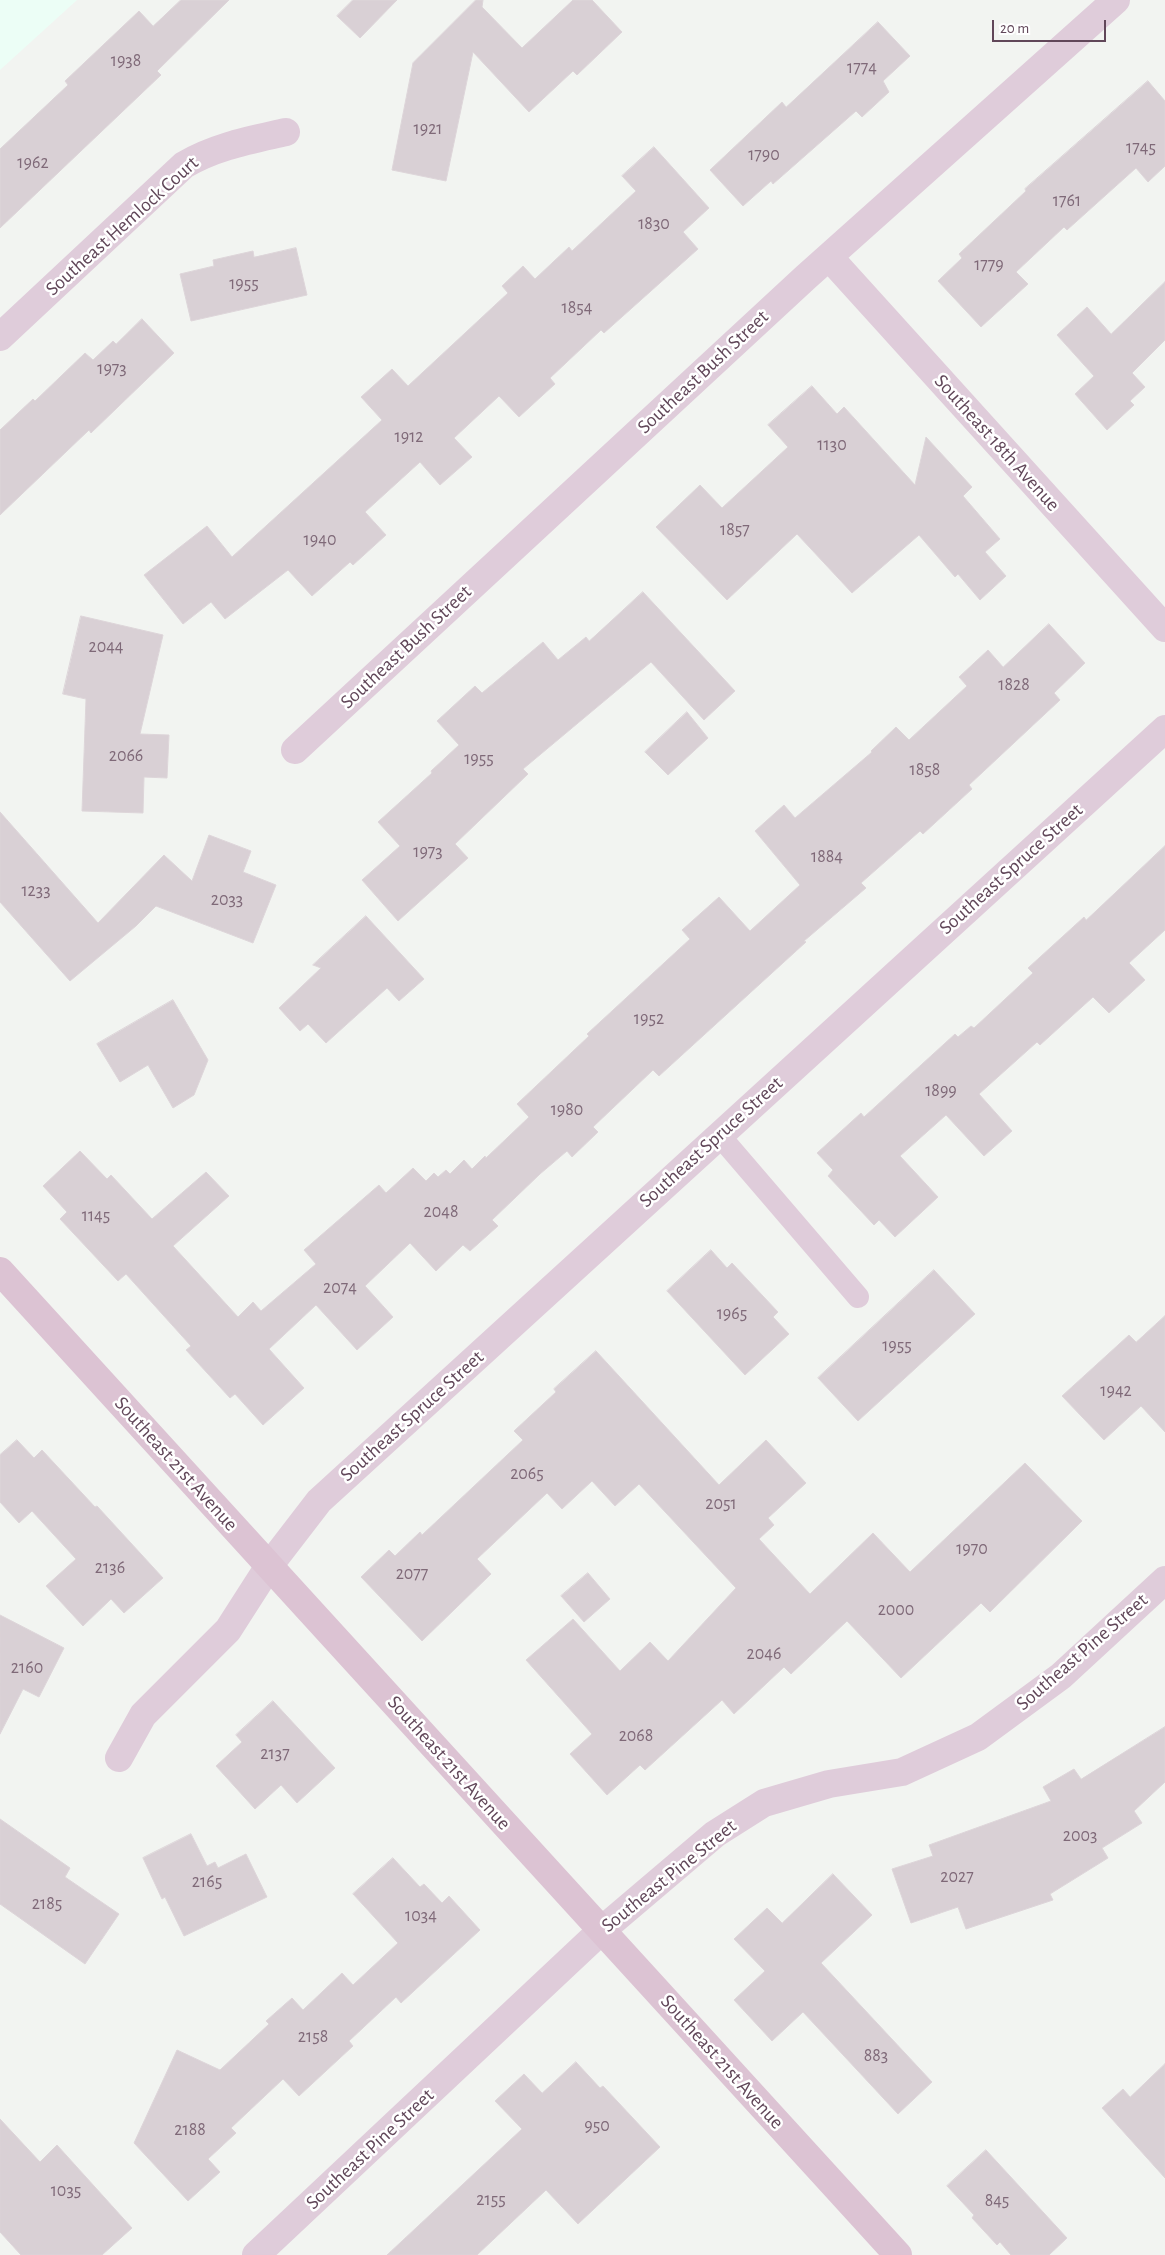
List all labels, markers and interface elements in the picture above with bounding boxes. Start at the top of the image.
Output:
scale bar [995,10,1109,42]
text: 20 m [1000,21,1029,36]
house number: 1938 [111,50,141,72]
house number: 1774 [847,57,877,79]
house number: 1921 [413,118,443,140]
house number: 1745 [1126,137,1156,159]
house number: 1790 [748,144,780,166]
street label: Southeast Hemlock Court [41,151,203,301]
house number: 1962 [17,152,49,174]
house number: 1761 [1053,190,1081,212]
house number: 1830 [638,213,670,235]
house number: 1779 [974,254,1004,276]
house number: 1955 [229,273,259,295]
house number: 1854 [562,297,592,319]
street label: Southeast Bush Street [632,305,774,439]
house number: 1973 [97,358,127,380]
street label: Southeast 18th Avenue [929,370,1065,516]
house number: 1912 [394,426,424,448]
house number: 1130 [817,434,847,456]
house number: 1857 [720,519,750,541]
house number: 1940 [304,529,336,551]
street label: Southeast Bush Street [335,580,477,714]
house number: 2044 [88,636,124,658]
house number: 1828 [998,674,1030,696]
house number: 2066 [109,745,143,767]
house number: 1955 [464,748,494,770]
house number: 1858 [910,759,940,781]
street label: Southeast Spruce Street [934,798,1088,940]
house number: 1973 [413,841,443,863]
house number: 1884 [811,846,843,868]
house number: 1233 [21,880,51,902]
house number: 2033 [211,889,243,911]
house number: 1952 [634,1008,664,1030]
street label: Southeast Spruce Street [634,1071,788,1213]
house number: 1899 [925,1080,957,1102]
house number: 1980 [551,1099,583,1121]
house number: 2048 [424,1201,458,1223]
house number: 1145 [82,1205,110,1227]
house number: 2074 [323,1277,357,1299]
house number: 1965 [717,1303,747,1325]
house number: 1955 [882,1335,912,1357]
street label: Southeast Spruce Street [335,1345,489,1487]
house number: 1942 [1100,1380,1132,1402]
street label: Southeast 21st Avenue [109,1392,243,1536]
house number: 2065 [510,1463,544,1485]
house number: 2051 [705,1493,737,1515]
house number: 1970 [956,1538,988,1560]
house number: 2136 [95,1557,125,1579]
house number: 2077 [396,1563,428,1585]
street label: Southeast Pine Street [1011,1588,1153,1716]
house number: 2000 [878,1599,914,1621]
house number: 2046 [747,1643,781,1665]
house number: 2160 [11,1657,43,1679]
street label: Southeast 21st Avenue [382,1691,516,1835]
house number: 2068 [619,1725,653,1747]
house number: 2137 [260,1743,290,1765]
street label: Southeast Pine Street [597,1814,741,1938]
house number: 2003 [1063,1825,1097,1847]
house number: 2027 [940,1866,974,1888]
house number: 2165 [192,1871,222,1893]
house number: 2185 [32,1893,62,1915]
house number: 1034 [405,1905,437,1927]
street label: Southeast 21st Avenue [655,1990,789,2134]
house number: 2158 [298,2026,328,2048]
house number: 883 [864,2045,888,2067]
street label: Southeast Pine Street [301,2083,439,2215]
house number: 950 [584,2115,610,2137]
house number: 2188 [174,2119,206,2141]
house number: 1035 [51,2180,81,2202]
house number: 2155 [476,2189,506,2211]
house number: 845 [985,2190,1009,2212]

